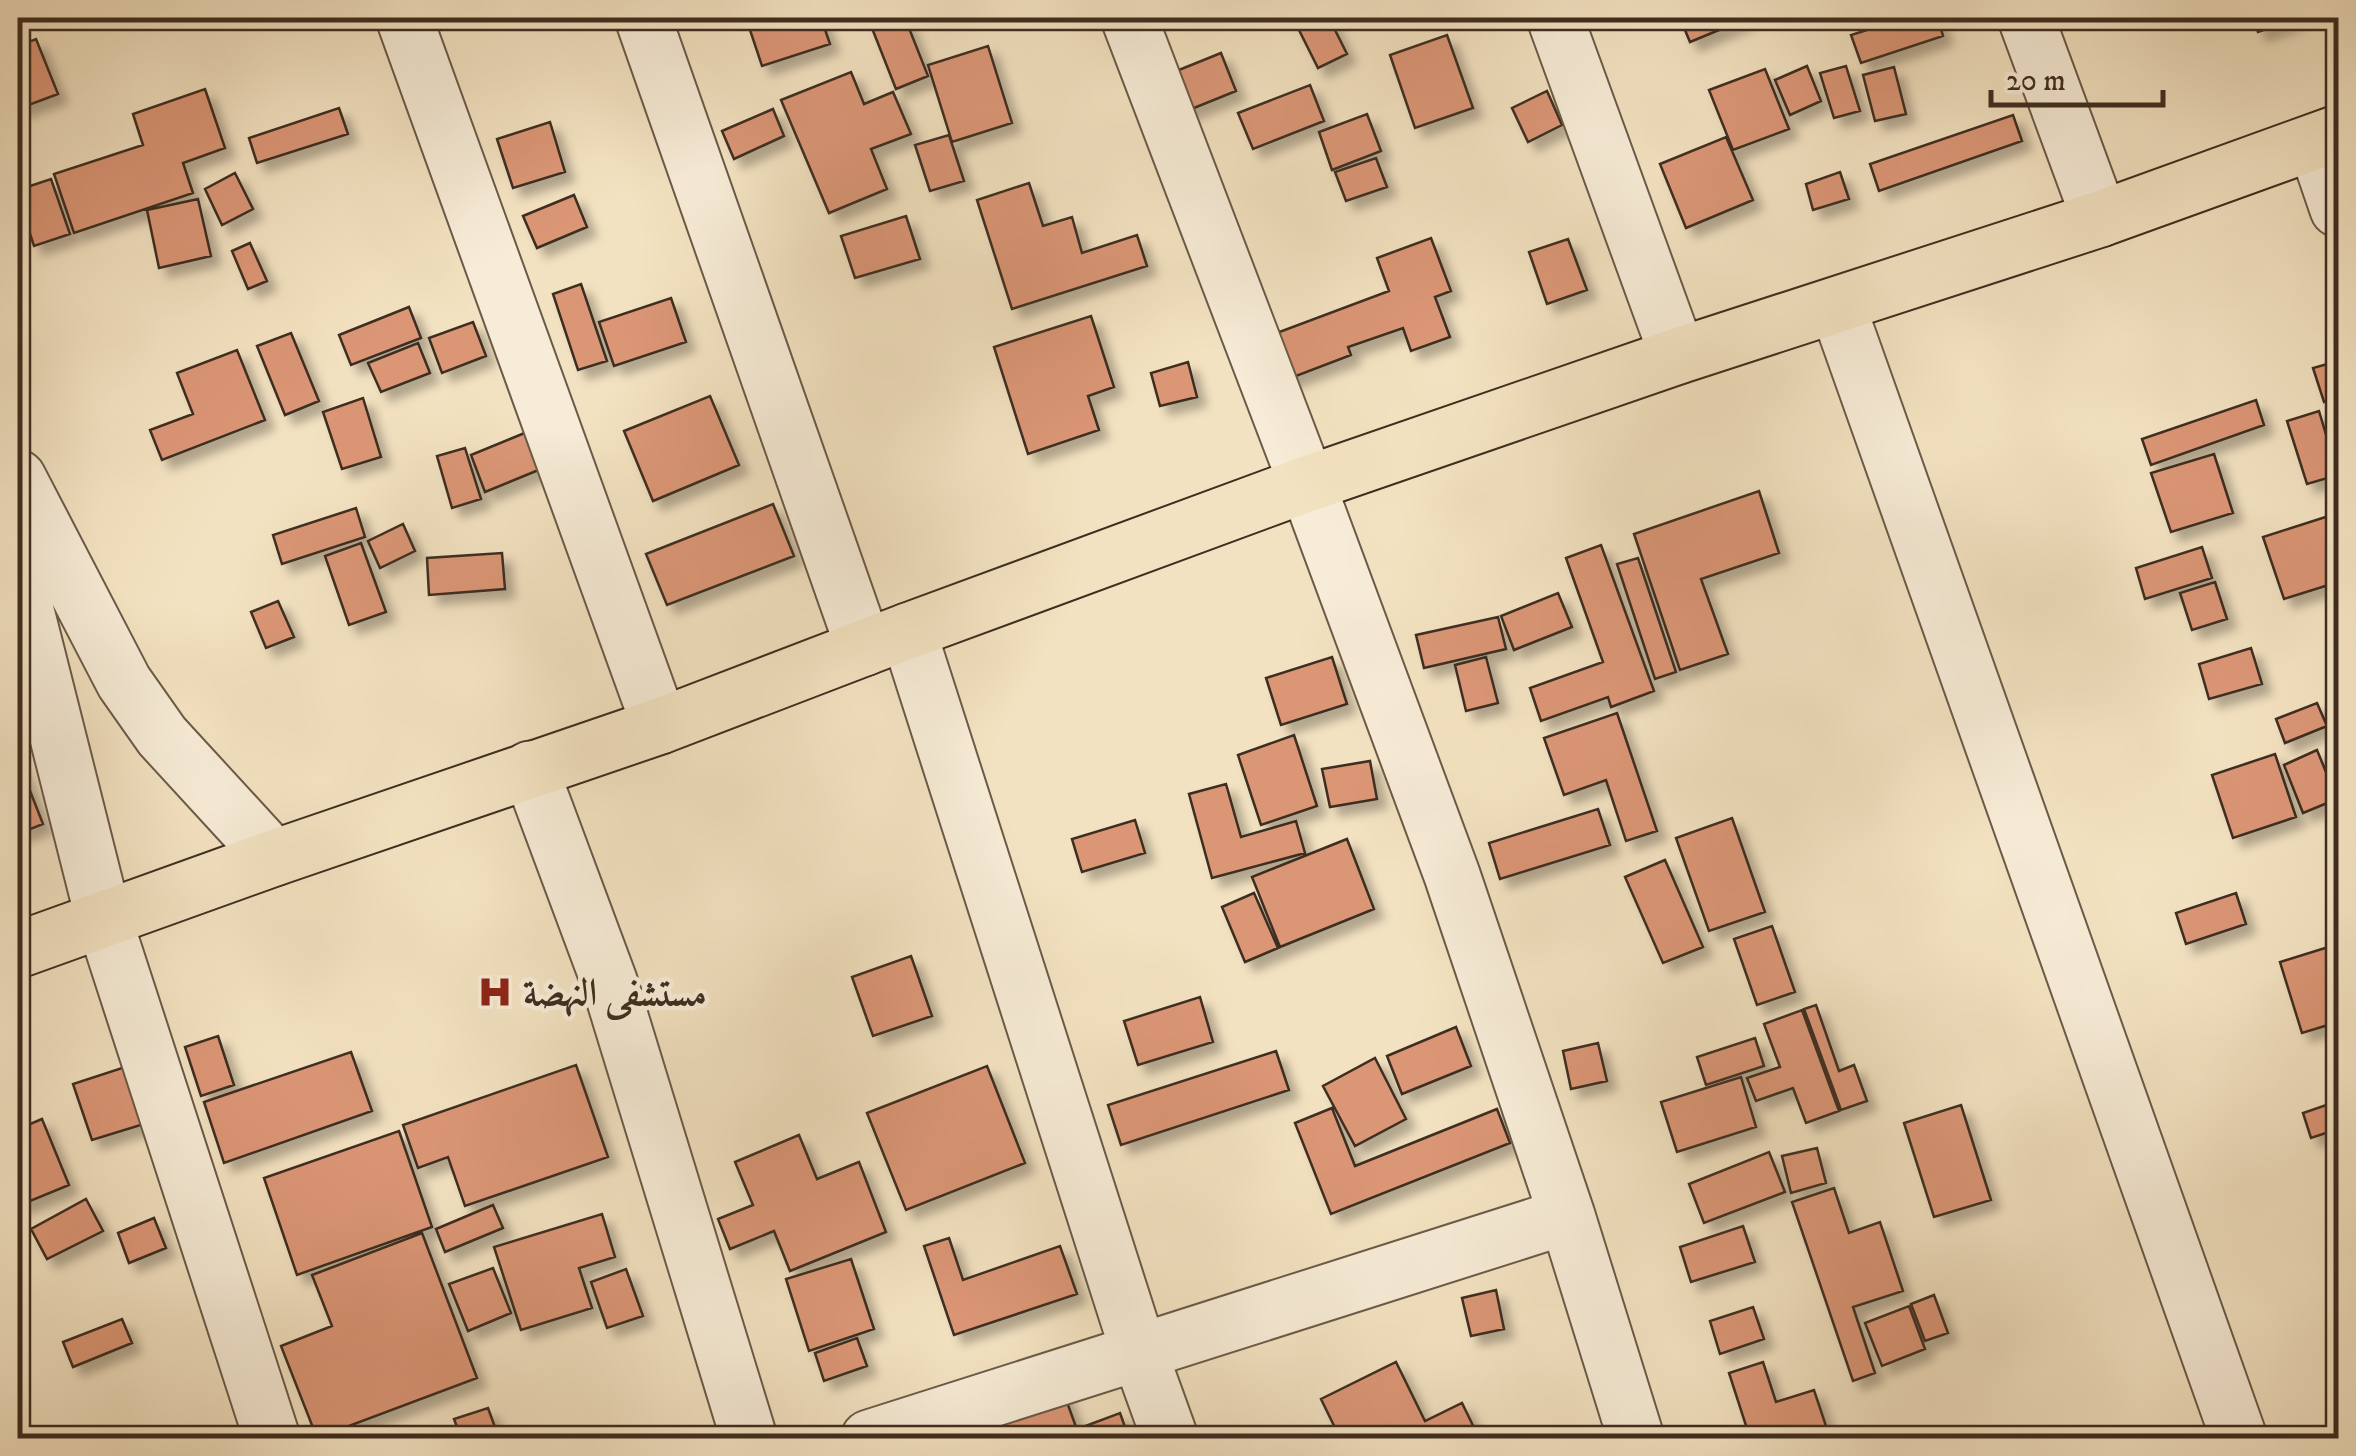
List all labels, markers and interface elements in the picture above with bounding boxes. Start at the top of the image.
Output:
scale bar [1991,45,2164,107]
text: 20 m [2006,63,2066,100]
place label: مستشفى النهضة [523,970,707,1021]
hospital icon: مستشفى النهضة [476,973,514,1011]

